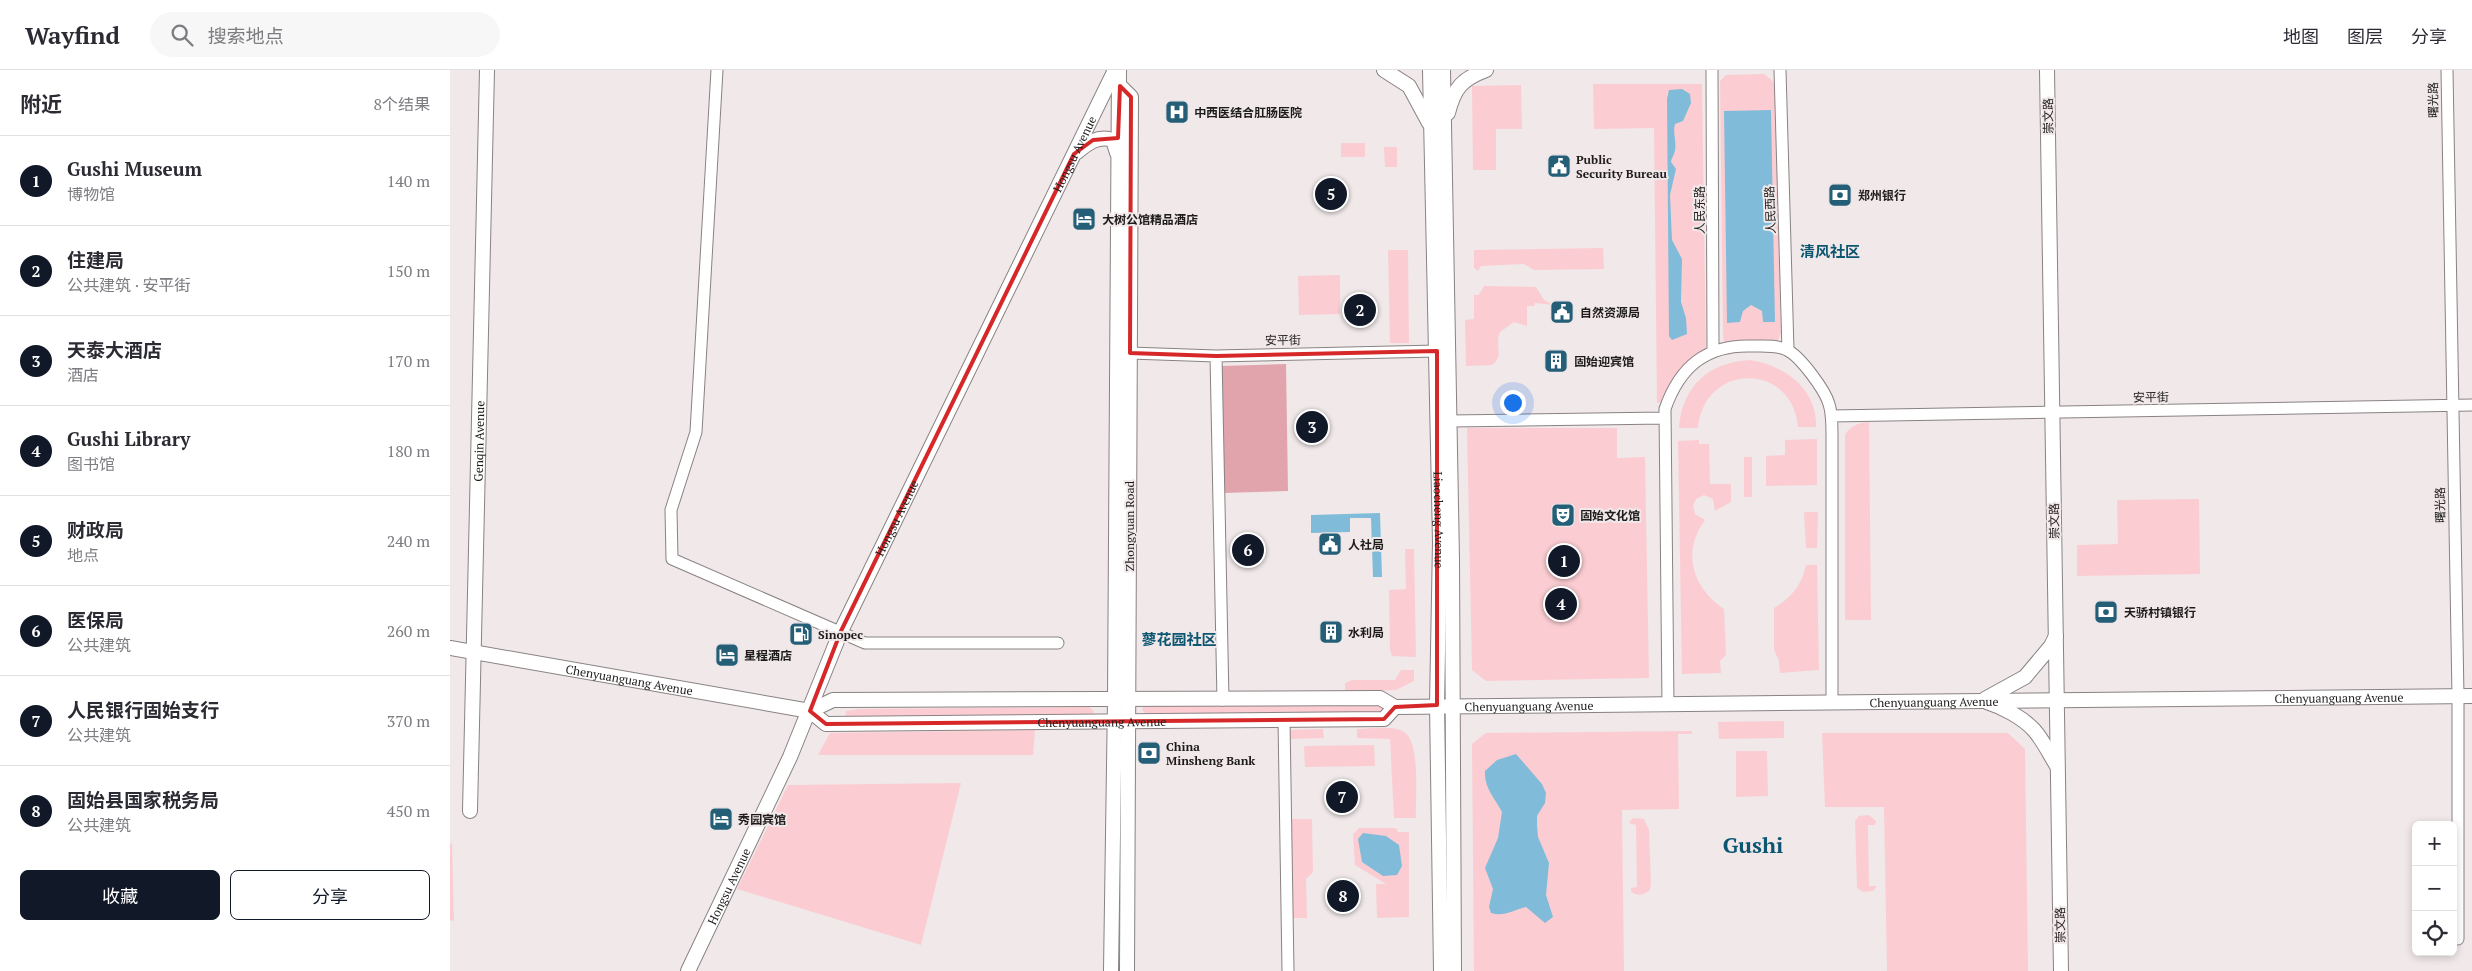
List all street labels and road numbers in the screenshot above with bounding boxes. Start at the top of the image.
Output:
street label: 曙光路 [2425,82,2441,118]
street label: 崇文路 [2040,98,2056,134]
street label: Hongsu Avenue [1049,113,1099,194]
street label: 人民东路 [1692,186,1707,234]
street label: 人民西路 [1762,186,1778,234]
street label: 安平街 [1265,332,1301,348]
street label: 安平街 [2133,389,2169,405]
street label: Genqin Avenue [470,401,487,482]
street label: Liaocheng Avenue [1431,471,1448,569]
street label: Hongsu Avenue [871,477,921,558]
street label: Zhongyuan Road [1122,481,1137,571]
street label: 曙光路 [2432,487,2448,523]
street label: 崇文路 [2046,503,2062,539]
street label: Chenyuanguang Avenue [565,661,694,698]
street label: Chenyuanguang Avenue [2274,689,2403,706]
street label: Chenyuanguang Avenue [1869,693,1998,710]
street label: Chenyuanguang Avenue [1464,697,1594,714]
street label: Chenyuanguang Avenue [1037,713,1166,730]
street label: Hongsu Avenue [704,845,753,927]
street label: 崇文路 [2052,907,2068,943]

